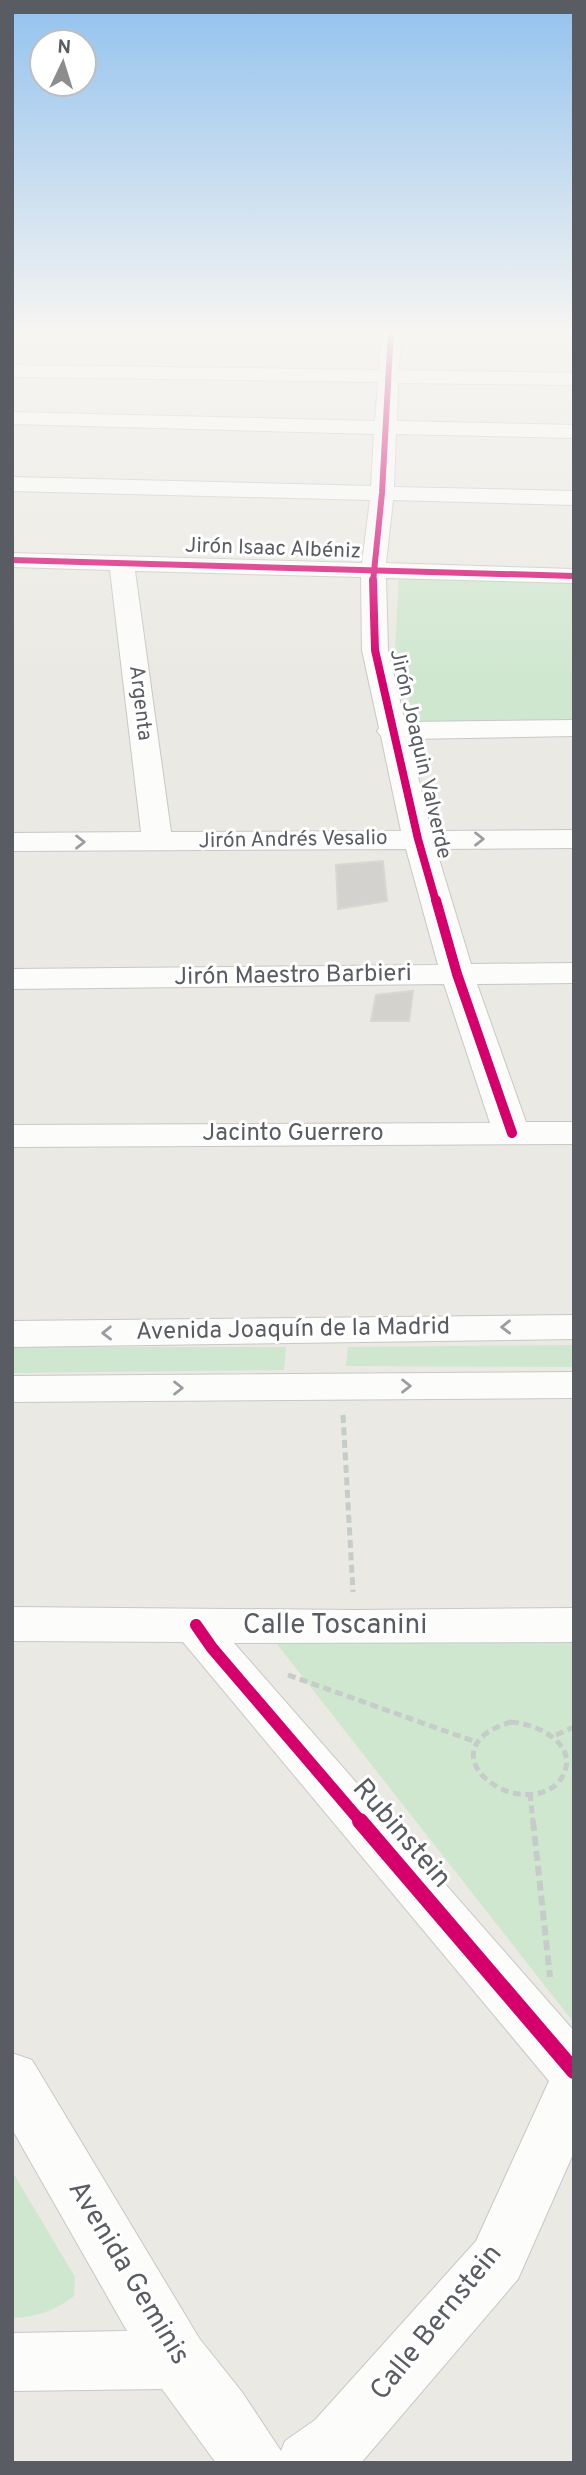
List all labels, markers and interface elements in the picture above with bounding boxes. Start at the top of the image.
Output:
north arrow [28,28,98,98]
text: N [56,36,72,60]
street label: Jirón Isaac Albéniz [185,532,361,566]
street label: Jirón Joaquin Valverde [383,647,457,861]
street label: Argenta [122,664,158,742]
street label: Jirón Andrés Vesalio [198,825,388,855]
one-way arrow [475,831,485,847]
one-way arrow [76,834,86,850]
street label: Jirón Maestro Barbieri [174,959,412,993]
street label: Jacinto Guerrero [202,1119,384,1149]
street label: Avenida Joaquín de la Madrid [136,1312,450,1348]
one-way arrow [500,1320,511,1335]
one-way arrow [101,1325,111,1341]
one-way arrow [401,1378,412,1394]
one-way arrow [174,1380,184,1396]
street label: Calle Toscanini [243,1608,427,1644]
street label: Rubinstein [344,1772,458,1896]
street label: Avenida Geminis [59,2174,197,2372]
street label: Calle Bernstein [363,2238,511,2408]

